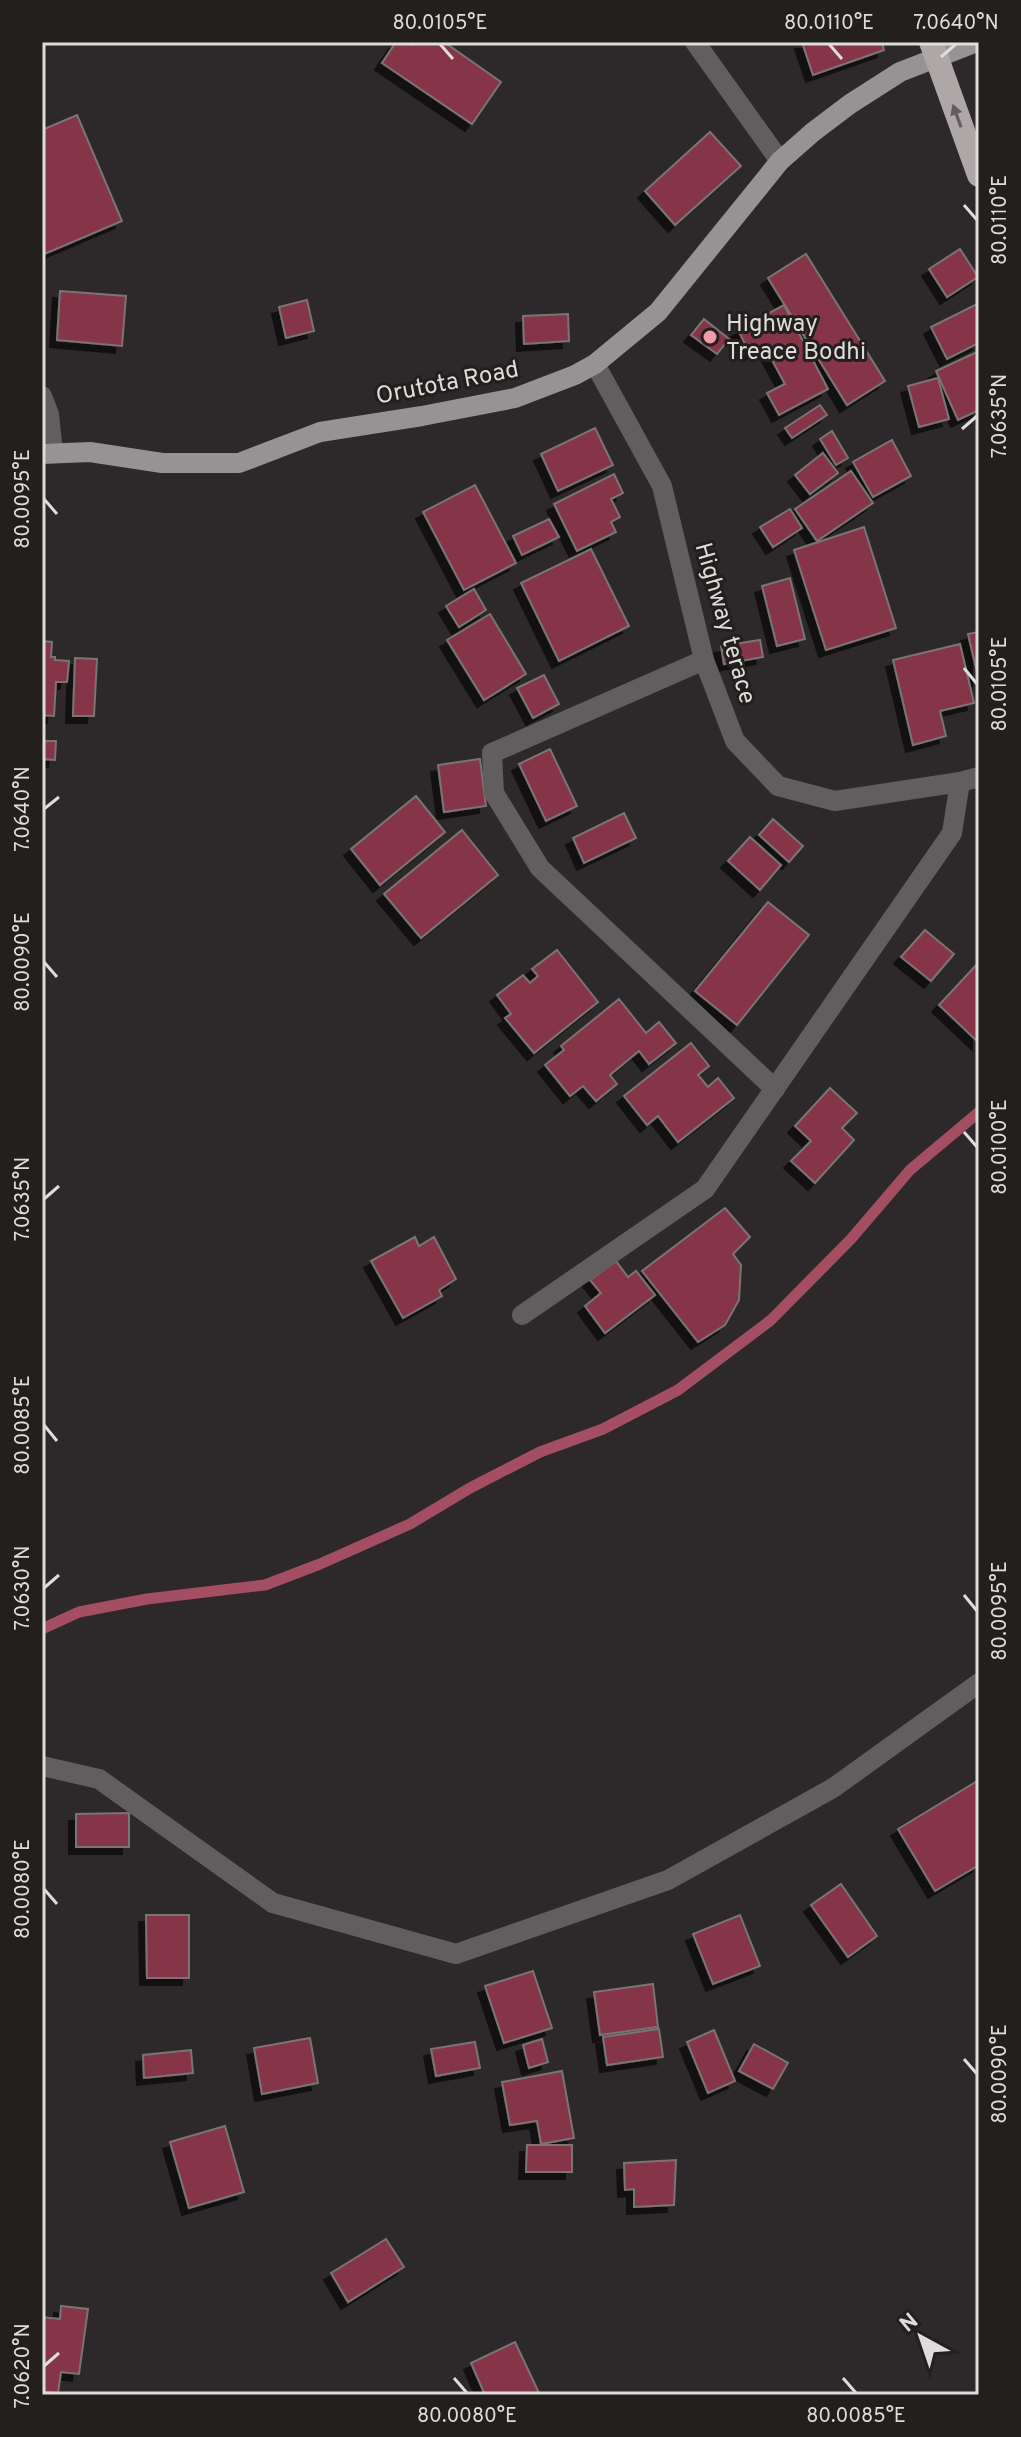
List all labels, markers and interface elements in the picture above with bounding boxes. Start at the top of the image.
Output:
text: 80.0105°E [392,11,488,37]
text: 80.0110°E [784,11,874,37]
text: 7.0640°N [913,11,999,37]
one-way arrow [951,104,963,128]
text: 80.0110°E [988,175,1014,265]
place label: Highway Treace Bodhi [726,310,866,368]
marker: Highway Treace Bodhi [701,328,719,346]
street label: Orutota Road [373,355,521,413]
text: 7.0635°N [988,374,1014,458]
text: 80.0095°E [11,449,37,549]
street label: Highway terace [687,539,761,708]
text: 80.0105°E [988,636,1014,732]
text: 7.0640°N [11,766,37,852]
text: 80.0090°E [11,912,37,1012]
text: 80.0100°E [988,1099,1014,1195]
text: 7.0635°N [11,1157,37,1241]
text: 80.0085°E [11,1375,37,1475]
text: 7.0630°N [11,1546,37,1630]
text: 80.0095°E [988,1561,1014,1661]
text: 80.0080°E [11,1839,37,1939]
text: 80.0090°E [988,2024,1014,2124]
north arrow [881,2297,961,2377]
text: N [895,2308,924,2339]
text: 7.0620°N [11,2323,37,2409]
text: 80.0080°E [417,2404,517,2430]
text: 80.0085°E [806,2404,906,2430]

